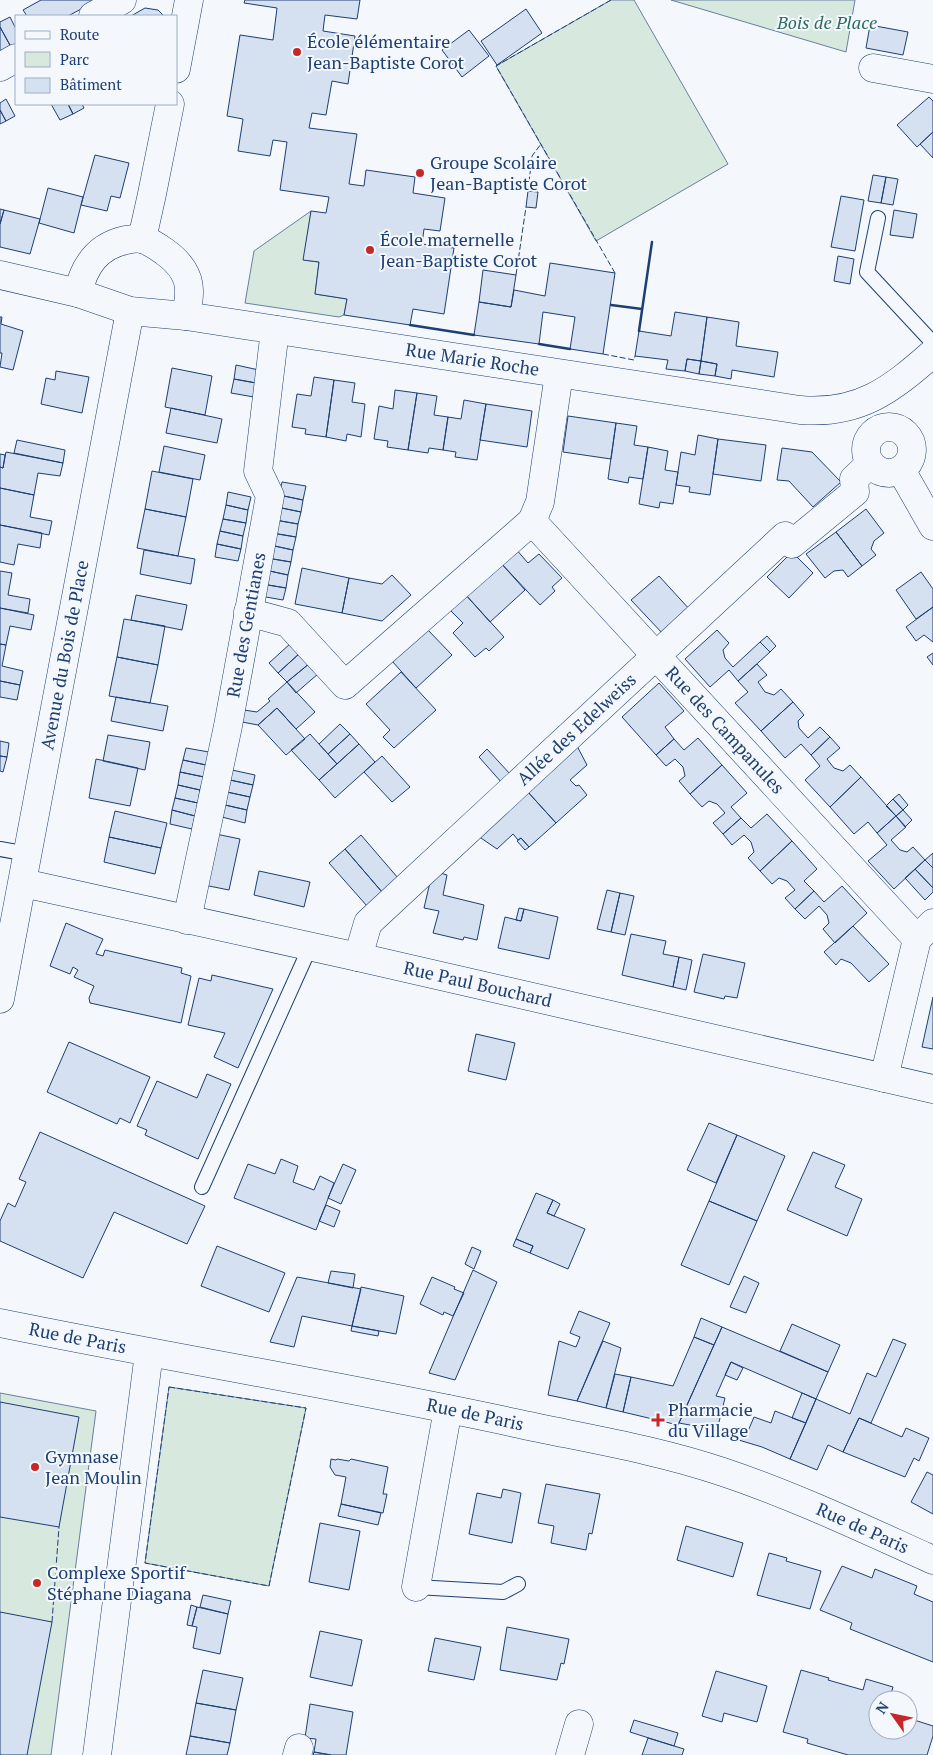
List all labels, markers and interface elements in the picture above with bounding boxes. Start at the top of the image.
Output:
park label: Bois de Place [776,10,877,34]
legend [15,15,178,105]
text: Route [60,24,99,44]
place label: École élémentaire Jean-Baptiste Corot [307,29,465,74]
marker: École élémentaire Jean-Baptiste Corot [291,46,303,58]
text: Parc [60,49,89,69]
text: Bâtiment [60,74,122,94]
place label: Groupe Scolaire Jean-Baptiste Corot [430,150,588,195]
marker: Groupe Scolaire Jean-Baptiste Corot [414,167,426,179]
place label: École maternelle Jean-Baptiste Corot [380,227,538,272]
marker: École maternelle Jean-Baptiste Corot [364,244,376,256]
street label: Rue Marie Roche [404,337,541,381]
street label: Rue des Gentianes [220,550,271,699]
street label: Avenue du Bois de Place [34,558,94,752]
street label: Rue des Campanules [661,661,790,799]
street label: Allée des Edelweiss [511,667,641,790]
street label: Rue Paul Bouchard [401,955,555,1012]
street label: Rue de Paris [27,1316,128,1358]
street label: Rue de Paris [425,1392,526,1436]
place label: Pharmacie du Village [668,1397,753,1442]
marker: Pharmacie du Village [652,1414,664,1426]
place label: Gymnase Jean Moulin [45,1444,142,1489]
marker: Gymnase Jean Moulin [29,1461,41,1473]
street label: Rue de Paris [813,1496,913,1559]
place label: Complexe Sportif Stéphane Diagana [47,1560,192,1605]
marker: Complexe Sportif Stéphane Diagana [31,1577,43,1589]
north arrow [868,1690,918,1740]
text: N [871,1698,893,1717]

